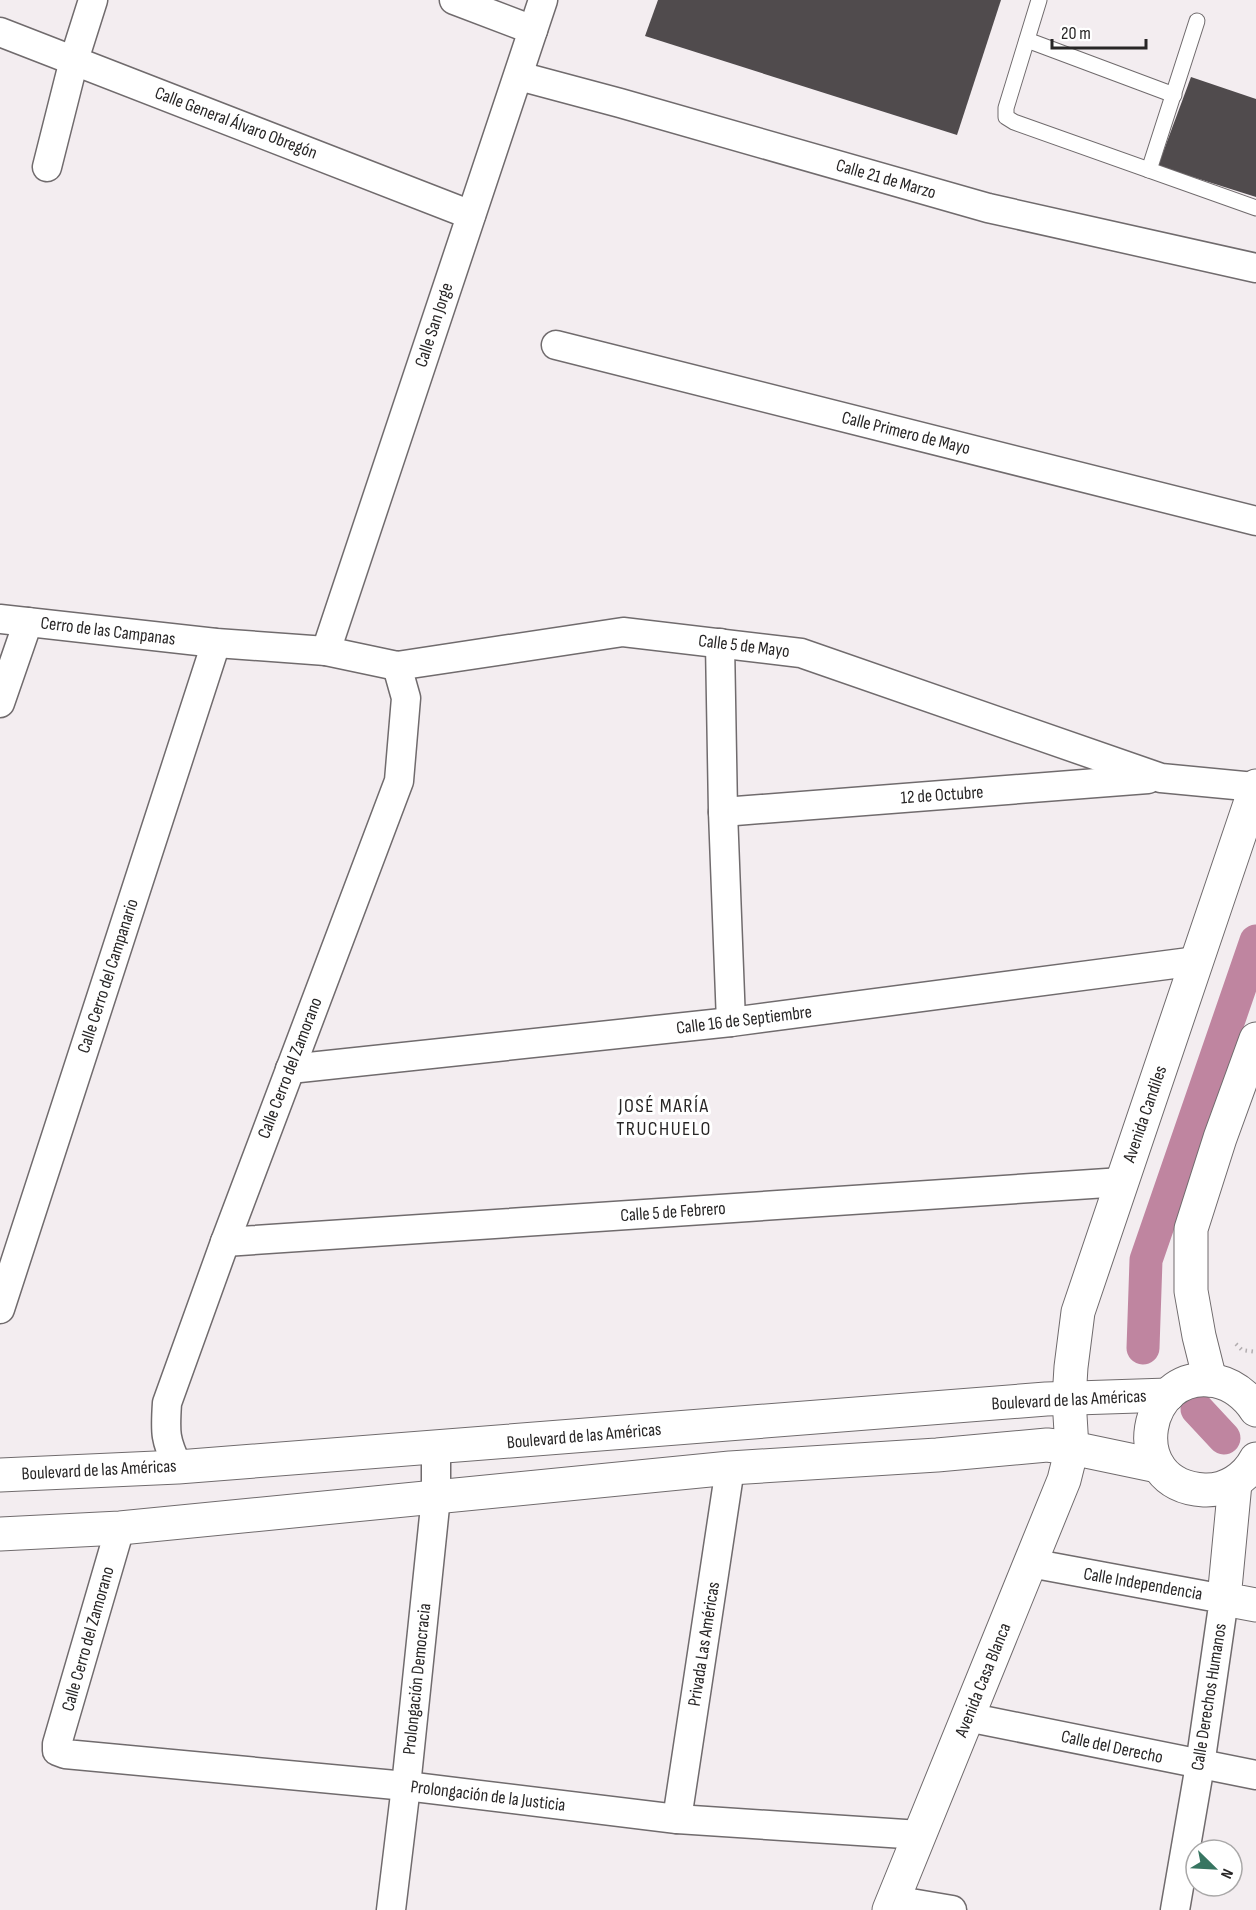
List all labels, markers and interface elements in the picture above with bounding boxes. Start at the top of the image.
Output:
scale bar [1052,12,1146,50]
text: 20 m [1061,23,1091,44]
street label: Calle General Álvaro Obregón [152,82,320,164]
street label: Calle 21 de Marzo [834,155,938,203]
street label: Calle San Jorge [410,280,458,370]
street label: Calle Primero de Mayo [840,407,972,459]
street label: Cerro de las Campanas [39,612,177,650]
street label: Calle 5 de Mayo [697,630,791,662]
street label: 12 de Octubre [900,782,984,808]
street label: Calle Cerro del Campanario [73,896,143,1056]
street label: Calle Cerro del Zamorano [253,994,327,1142]
street label: Calle 16 de Septiembre [675,1001,813,1039]
street label: Avenida Candiles [1118,1063,1171,1166]
district label: JOSÉ MARÍA TRUCHUELO [616,1094,712,1141]
street label: Calle 5 de Febrero [620,1198,726,1226]
street label: Boulevard de las Américas [991,1385,1147,1415]
street label: Boulevard de las Américas [506,1419,662,1453]
street label: Boulevard de las Américas [21,1455,177,1485]
street label: Calle Independencia [1082,1563,1204,1605]
street label: Calle Cerro del Zamorano [57,1564,119,1714]
street label: Privada Las Américas [684,1580,724,1708]
street label: Prolongación Democracia [399,1602,435,1756]
street label: Avenida Casa Blanca [950,1620,1015,1741]
street label: Calle Derechos Humanos [1187,1622,1231,1772]
street label: Calle del Derecho [1059,1726,1165,1768]
street label: Prolongación de la Justicia [409,1776,567,1816]
north arrow [1184,1838,1244,1898]
text: N [1216,1866,1237,1881]

